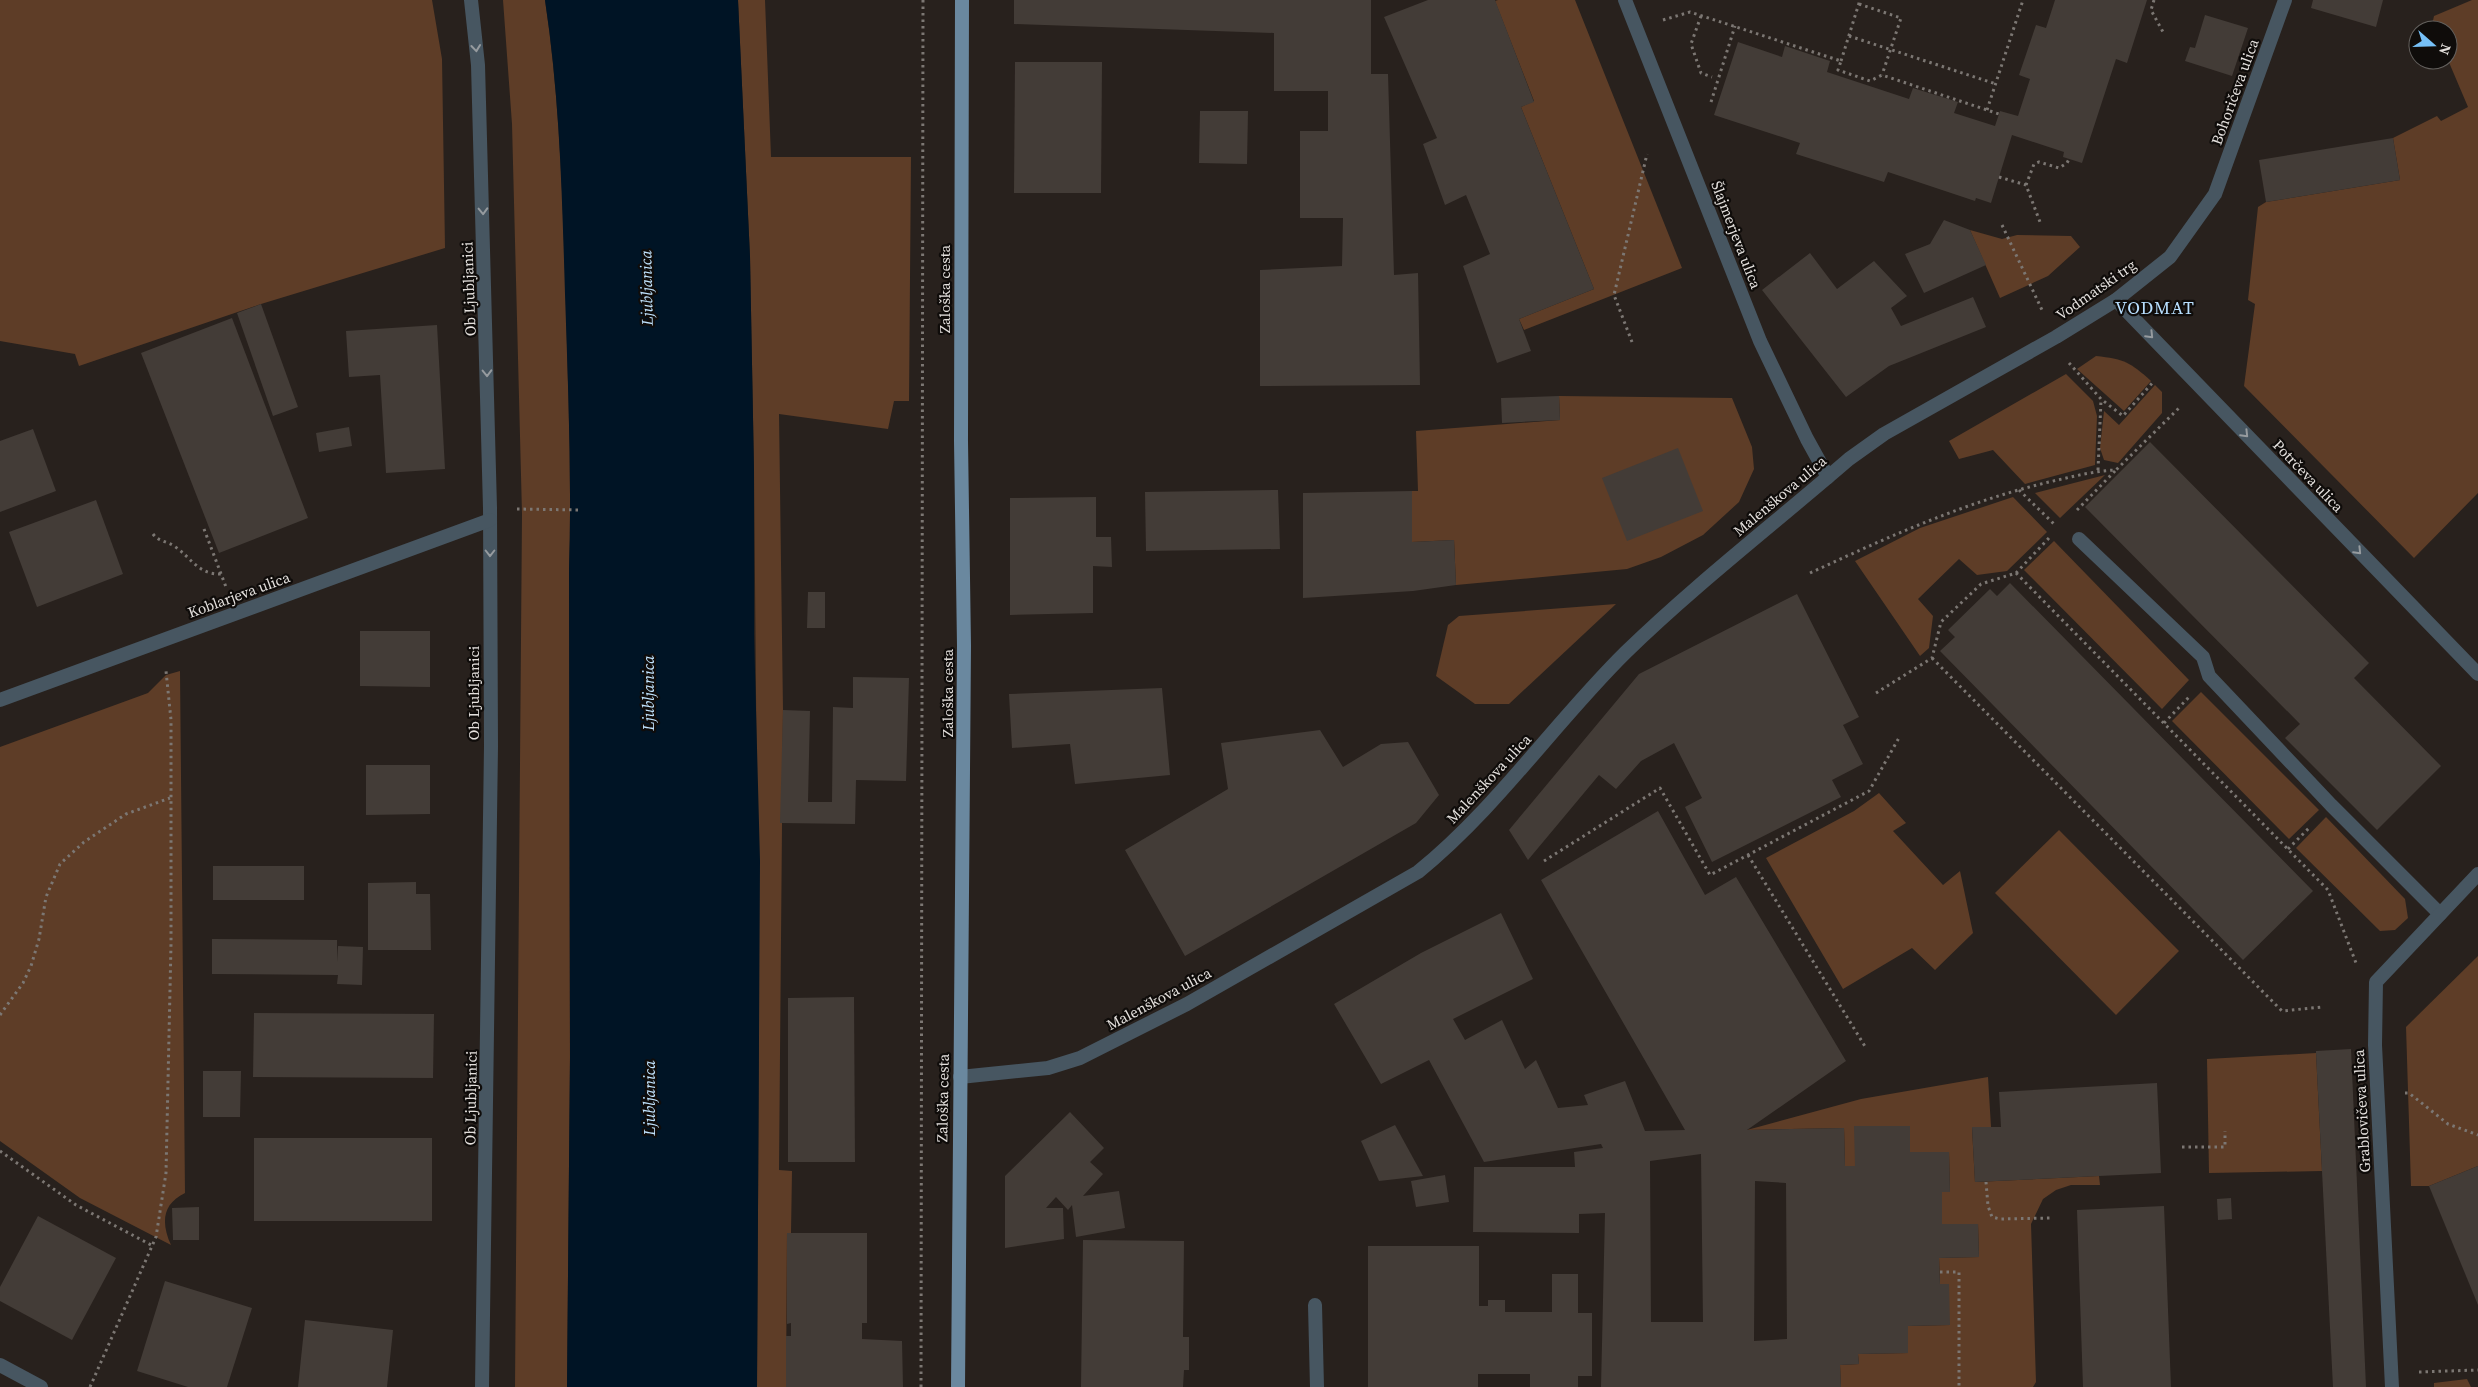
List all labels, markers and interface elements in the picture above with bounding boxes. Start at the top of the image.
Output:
north arrow [2408,20,2458,70]
street label: Bohoričeva ulica [2206,36,2264,148]
text: N [2434,41,2456,58]
one-way arrow [470,45,481,53]
street label: Šlajmerjeva ulica [1706,178,1767,292]
one-way arrow [477,207,488,215]
street label: Ob Ljubljanici [456,241,481,337]
street label: Zaloška cesta [934,244,955,333]
water label: Ljubljanica [634,249,658,327]
street label: Vodmatski trg [2052,254,2140,325]
district label: VODMAT [2115,295,2195,320]
one-way arrow [2144,329,2153,338]
one-way arrow [482,370,492,377]
one-way arrow [2239,428,2248,437]
street label: Potrčeva ulica [2268,435,2349,517]
street label: Malenškova ulica [1729,450,1831,541]
one-way arrow [2352,545,2361,554]
one-way arrow [485,550,495,557]
street label: Koblarjeva ulica [185,566,293,623]
street label: Ob Ljubljanici [463,646,484,740]
street label: Zaloška cesta [937,648,958,737]
water label: Ljubljanica [637,655,659,732]
street label: Malenškova ulica [1442,729,1536,828]
street label: Malenškova ulica [1103,962,1215,1035]
street label: Grablovičeva ulica [2348,1049,2375,1173]
street label: Ob Ljubljanici [459,1050,482,1145]
street label: Zaloška cesta [931,1053,954,1142]
water label: Ljubljanica [638,1060,660,1137]

